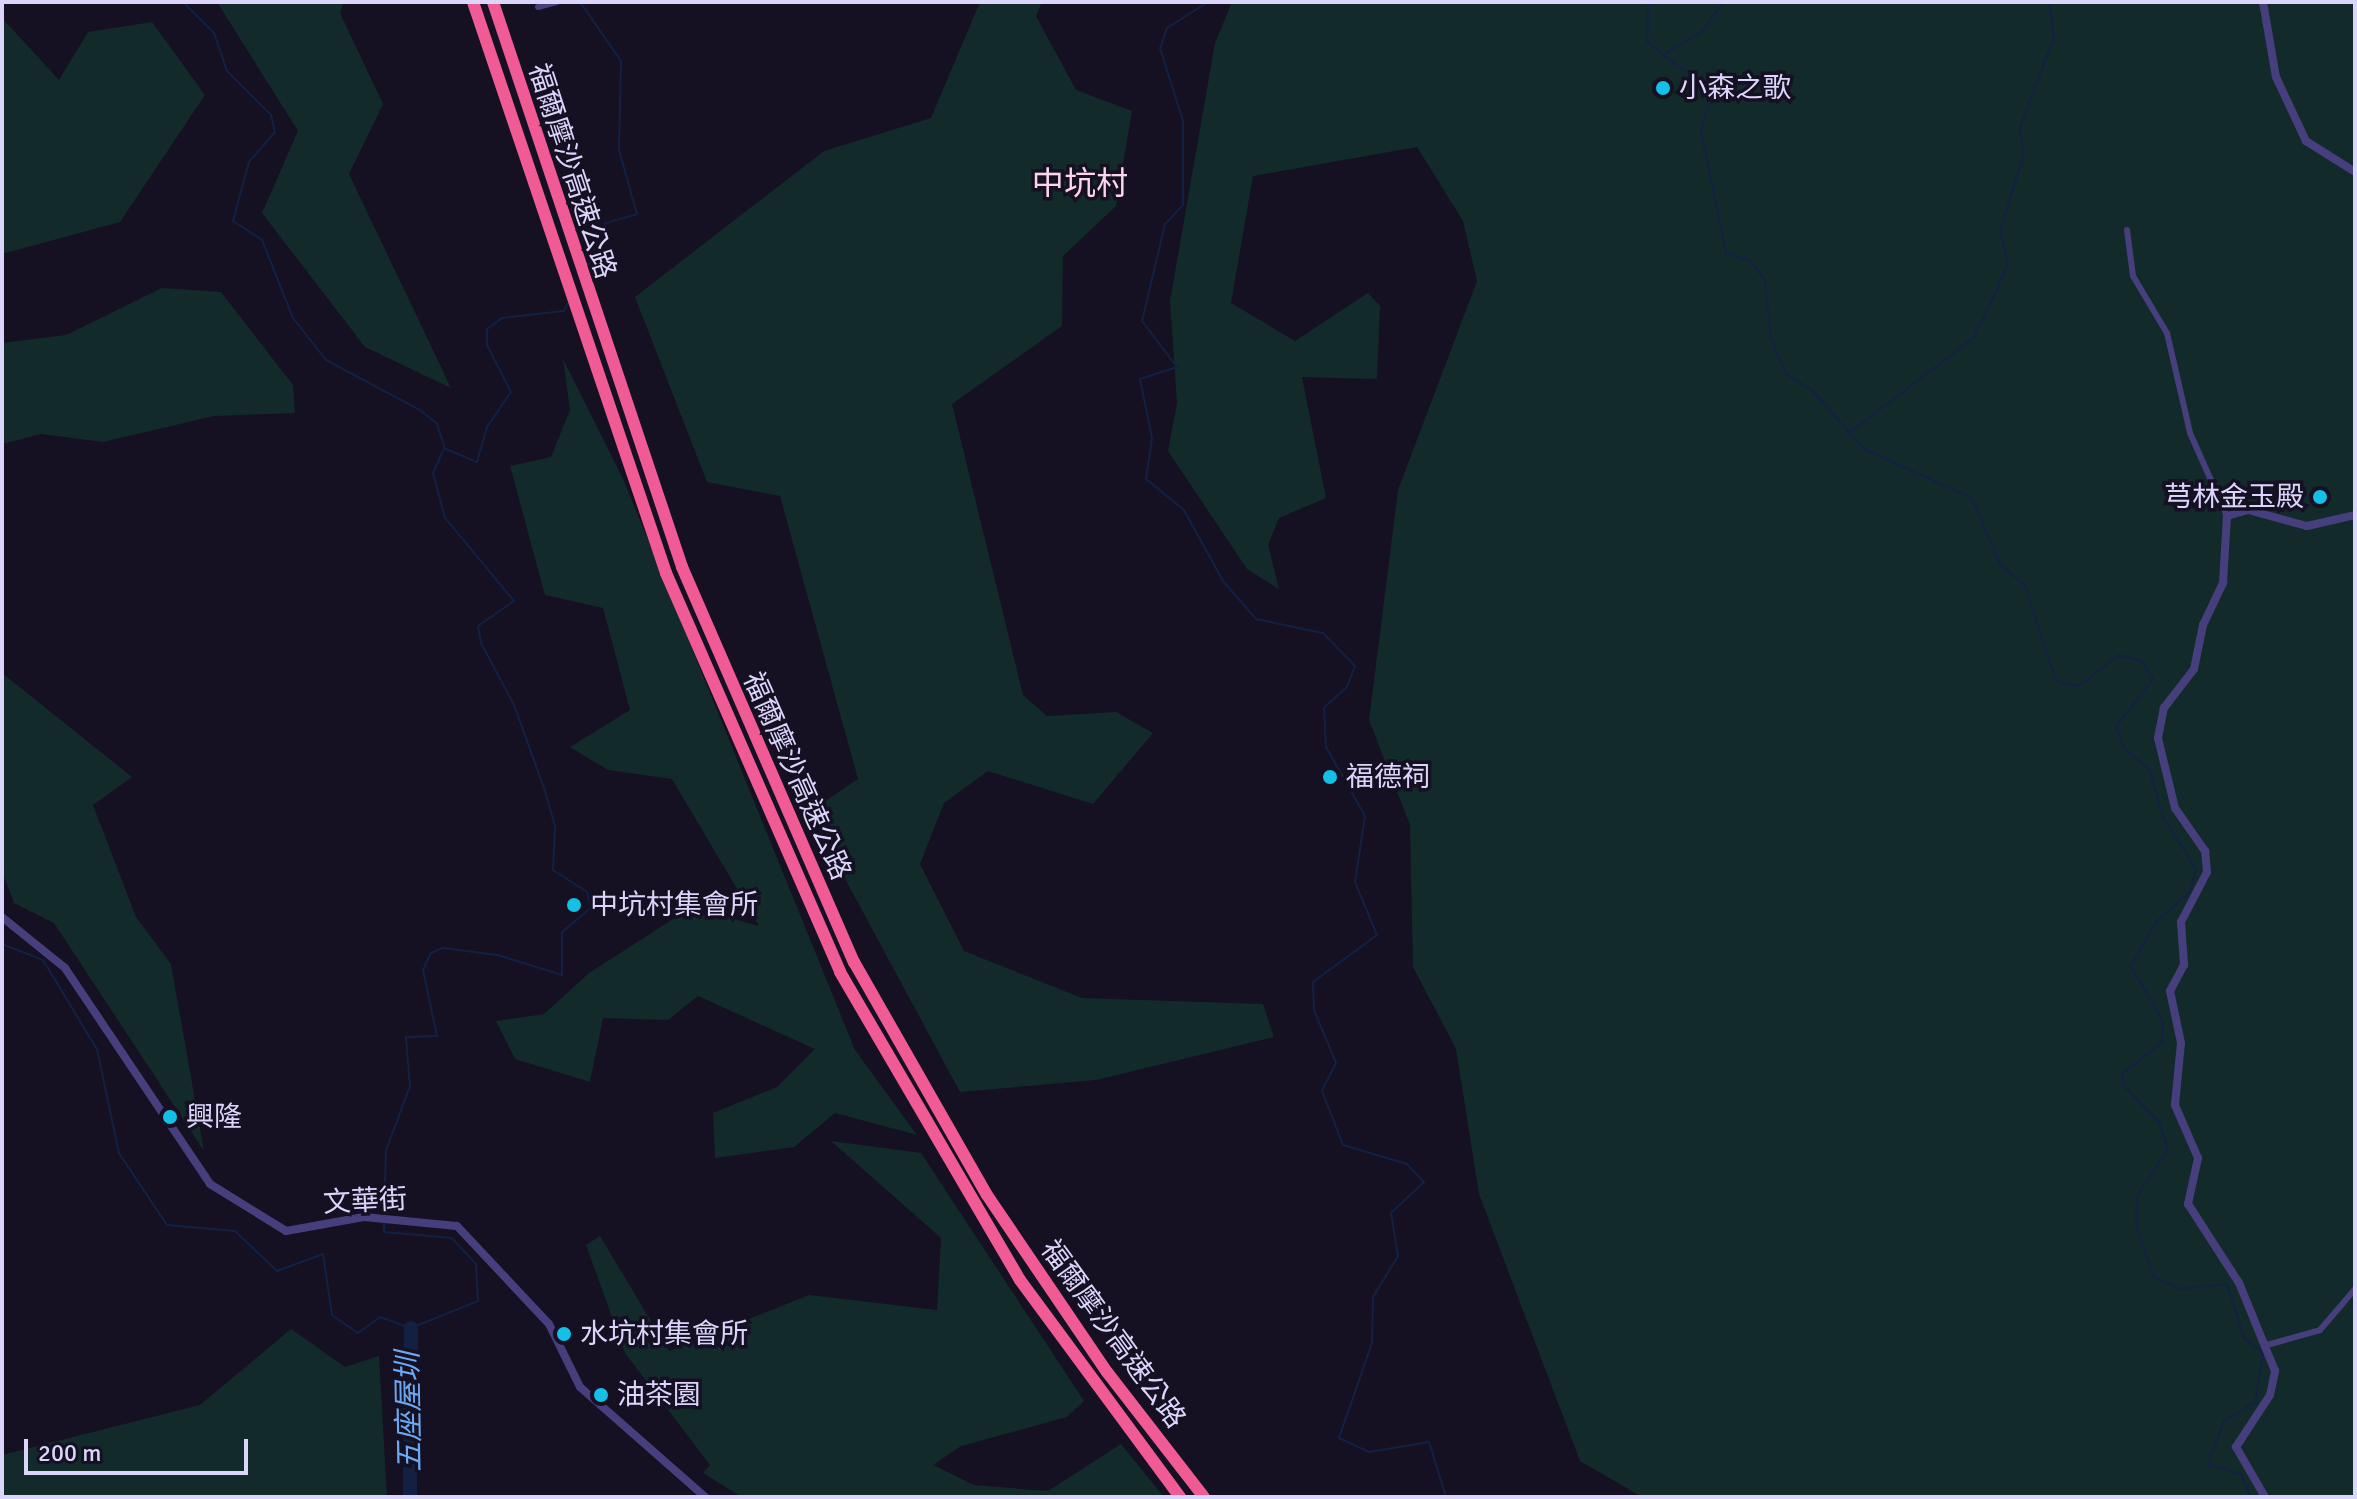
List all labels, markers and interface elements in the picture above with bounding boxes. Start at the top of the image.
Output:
street label: 福爾摩沙高速公路 [521,59,623,283]
place label: 小森之歌 [1679,71,1791,105]
marker: 小森之歌 [1654,79,1672,97]
district label: 中坑村 [1032,165,1128,203]
place label: 芎林金玉殿 [2164,480,2304,514]
marker: 芎林金玉殿 [2311,488,2329,506]
street label: 福爾摩沙高速公路 [736,667,858,885]
place label: 福德祠 [1346,760,1430,794]
marker: 福德祠 [1321,768,1339,786]
place label: 中坑村集會所 [590,888,758,922]
marker: 中坑村集會所 [565,896,583,914]
place label: 興隆 [186,1100,242,1134]
marker: 興隆 [161,1108,179,1126]
street label: 文華街 [322,1182,408,1220]
street label: 福爾摩沙高速公路 [1034,1234,1192,1434]
place label: 水坑村集會所 [580,1317,748,1351]
marker: 水坑村集會所 [555,1325,573,1343]
water label: 五座屋圳 [391,1352,429,1472]
place label: 油茶園 [617,1378,701,1412]
marker: 油茶園 [592,1386,610,1404]
scale bar [28,1423,252,1473]
text: 200 m [38,1438,101,1468]

